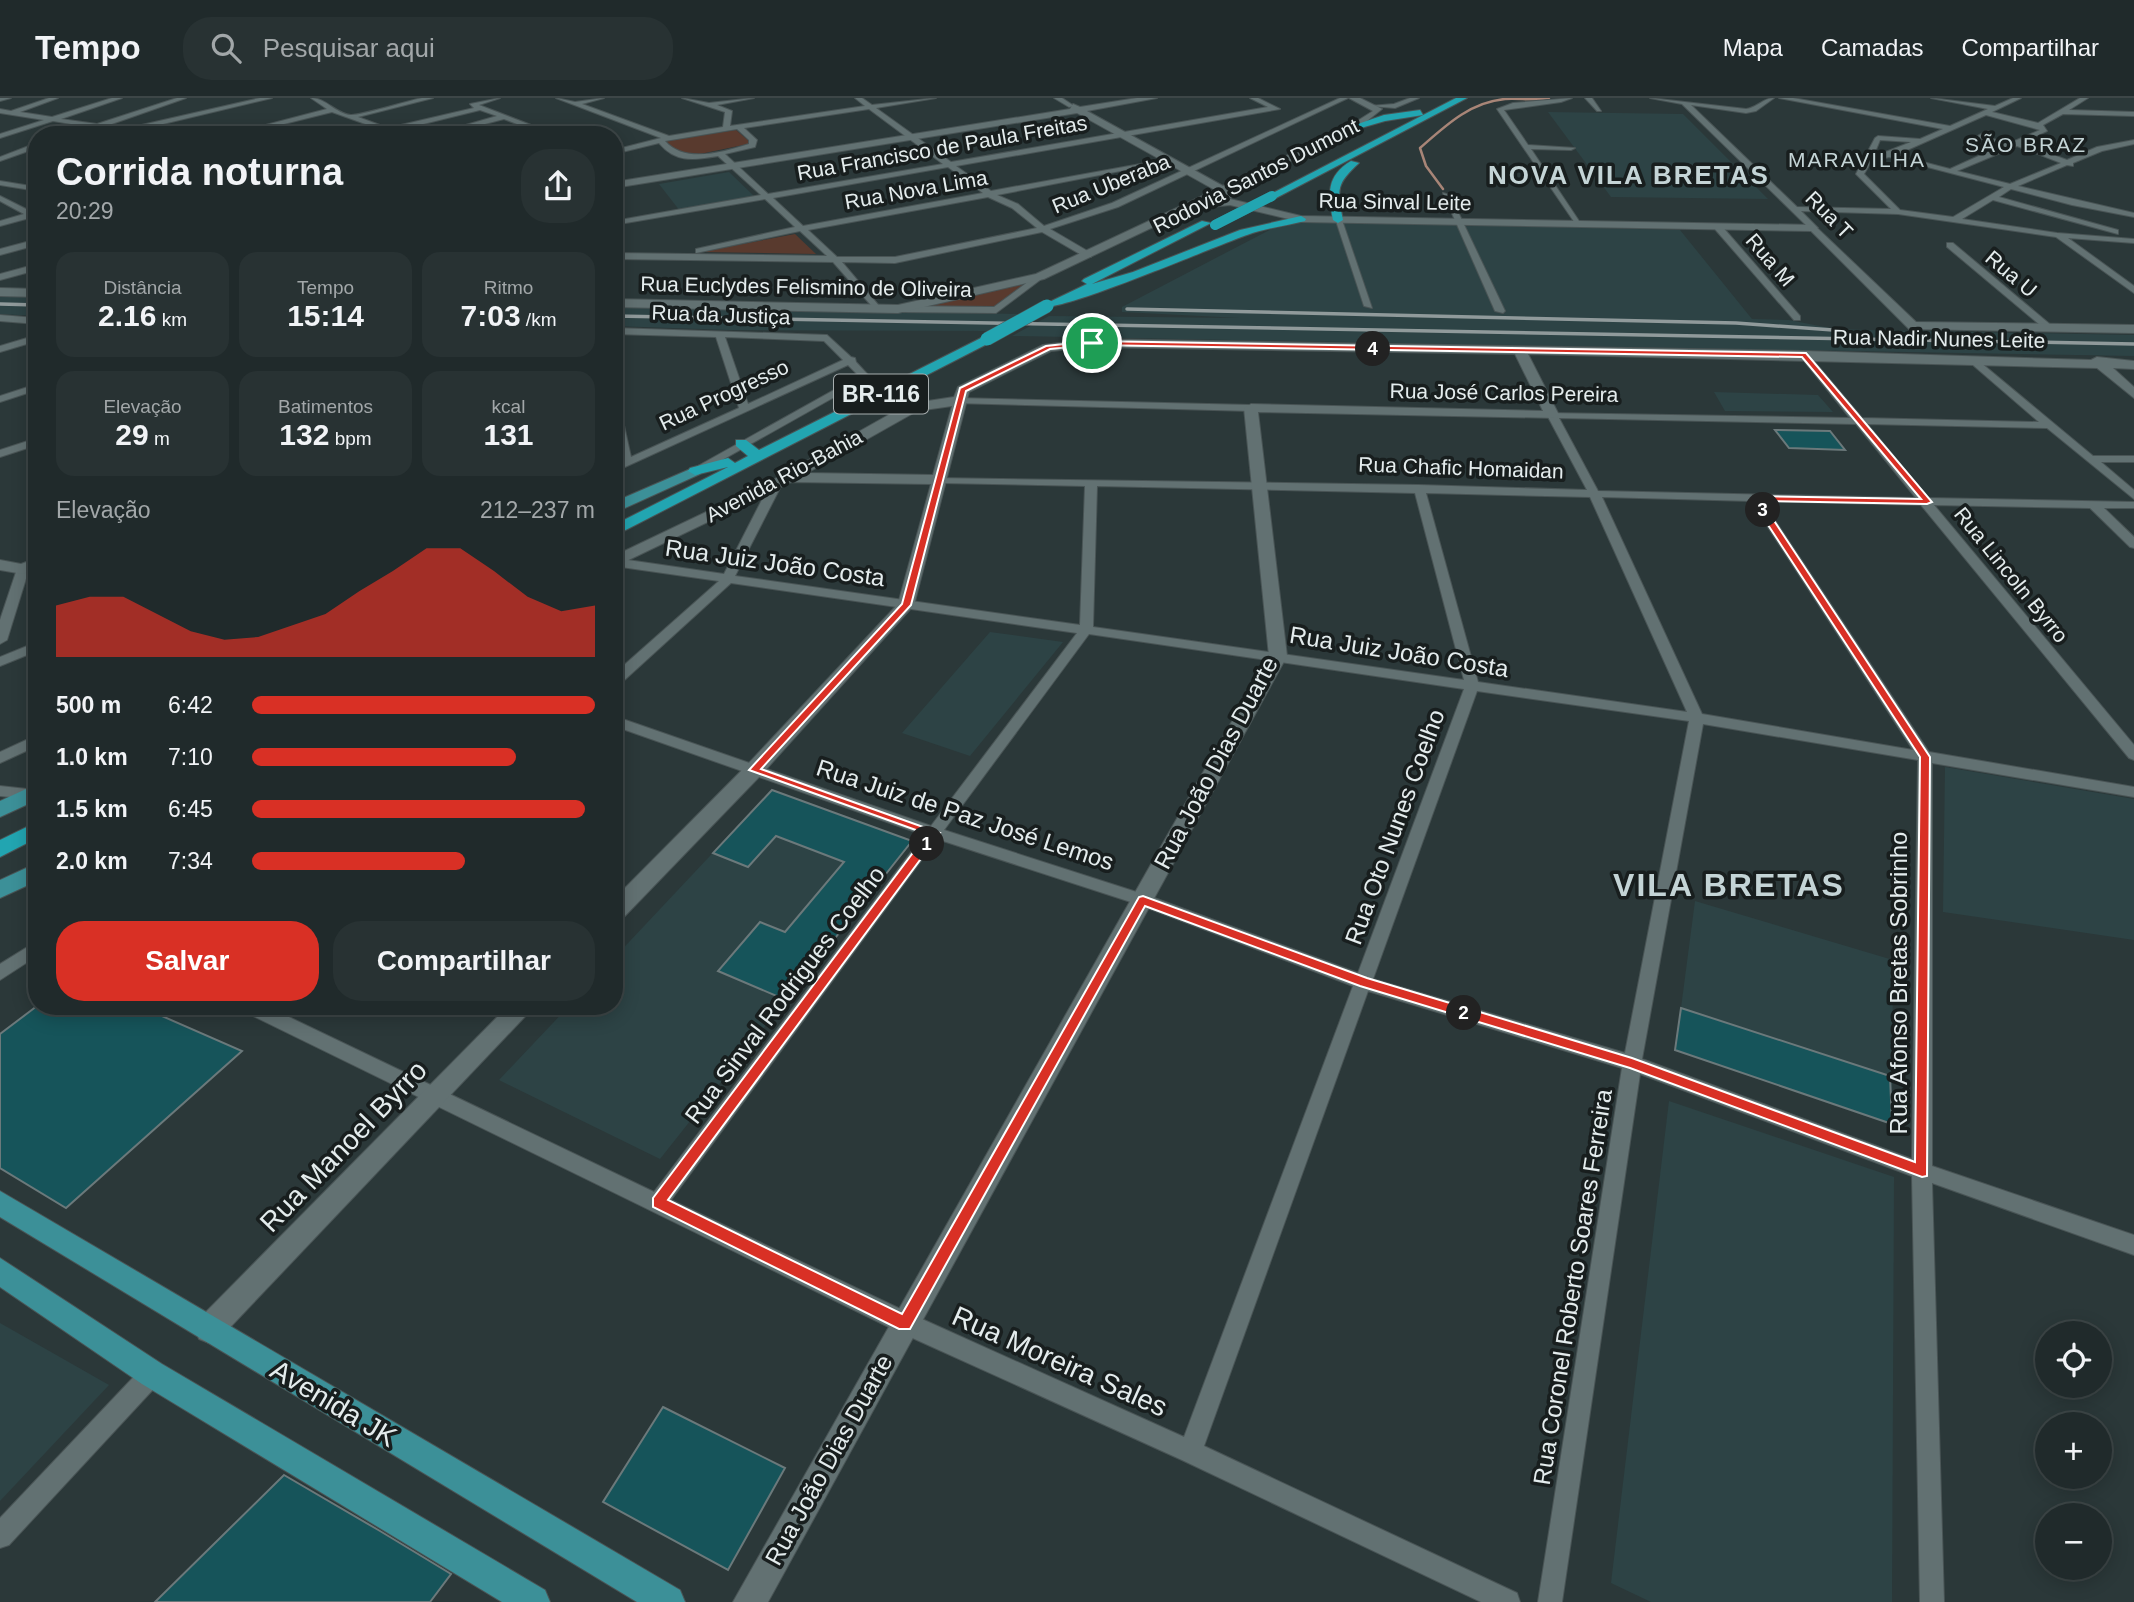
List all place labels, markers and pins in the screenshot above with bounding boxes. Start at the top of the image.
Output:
pin [1062,313,1122,373]
pin: 4 [1356,331,1390,366]
pin: 3 [1746,492,1780,528]
pin: 1 [909,826,944,862]
pin: 2 [1446,996,1482,1030]

